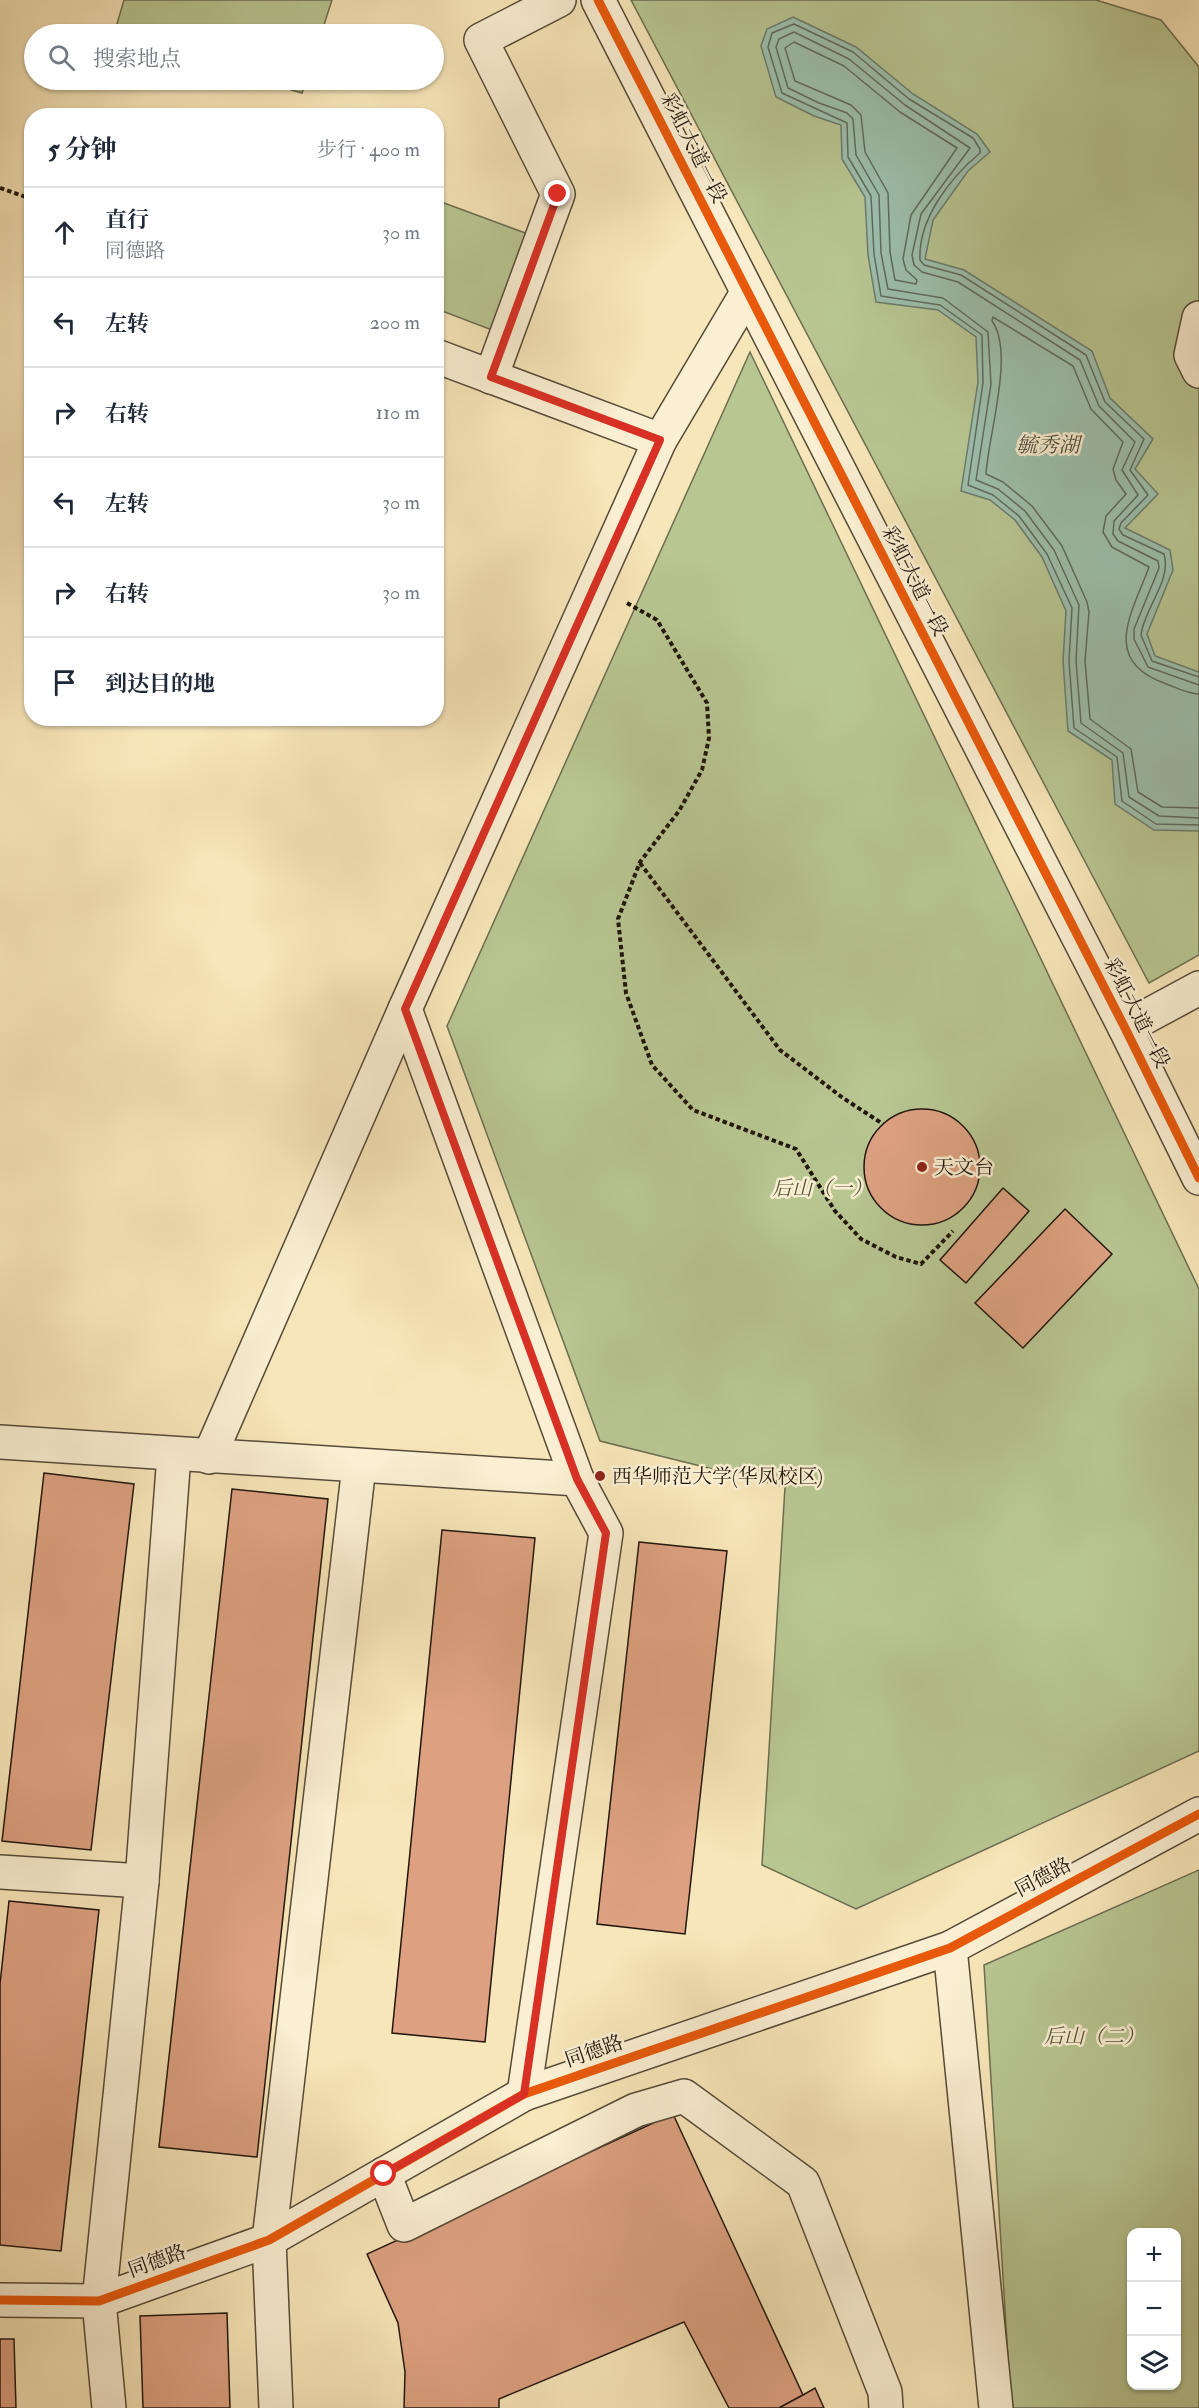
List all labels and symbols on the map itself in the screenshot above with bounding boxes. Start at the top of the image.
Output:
street label: 彩虹大道一段 [656,89,732,207]
route end [544,180,570,206]
water label: 毓秀湖 [1017,432,1083,459]
street label: 彩虹大道一段 [877,522,953,640]
street label: 彩虹大道一段 [1099,954,1175,1072]
place label: 天文台 [934,1155,994,1180]
marker: 天文台 [915,1160,929,1174]
park label: 后山（一） [772,1176,872,1201]
place label: 西华师范大学(华凤校区) [612,1464,823,1489]
marker: 西华师范大学(华凤校区) [593,1469,607,1483]
street label: 同德路 [1011,1852,1075,1902]
park label: 后山（二） [1044,2024,1144,2049]
street label: 同德路 [562,2029,626,2073]
route start [370,2160,396,2186]
street label: 同德路 [125,2239,189,2283]

